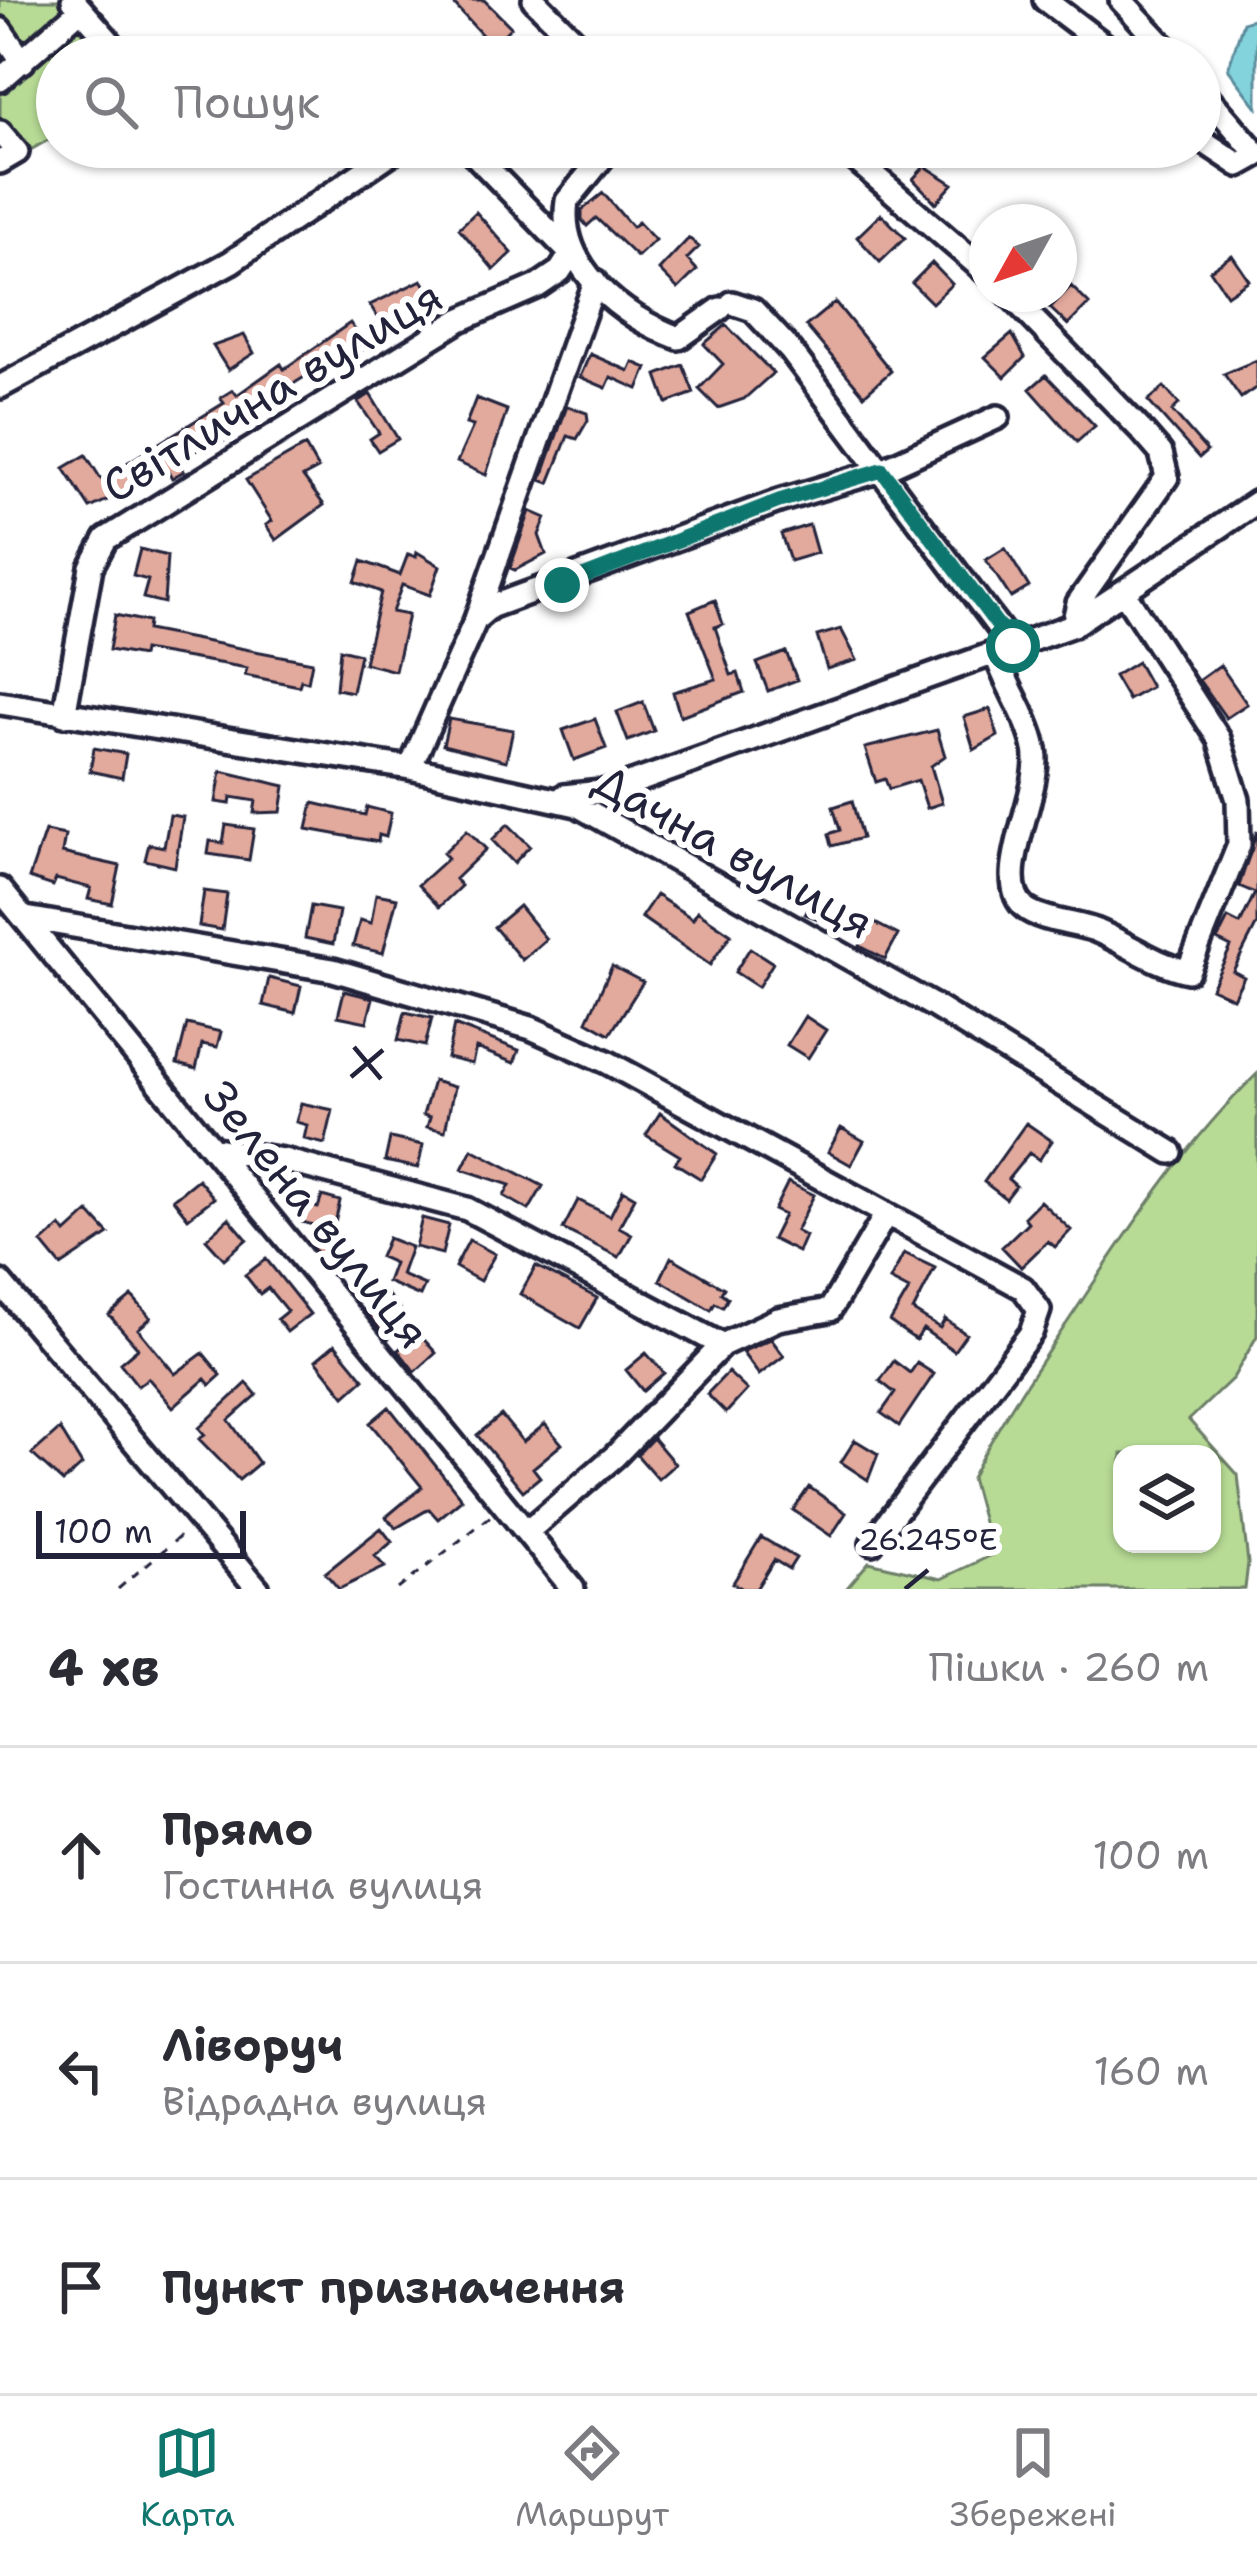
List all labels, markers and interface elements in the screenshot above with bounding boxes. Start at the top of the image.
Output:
search box [36,36,1221,168]
icon: search [78,69,144,135]
text: Пошук [174,72,320,132]
north arrow [969,204,1077,312]
street label: Світлична вулиця [91,266,453,516]
route end [535,558,589,612]
route start [986,619,1040,673]
street label: Дачна вулиця [584,750,884,952]
street label: Зелена вулиця [190,1068,444,1360]
map controls [1113,1445,1221,1553]
button: layers [1113,1445,1221,1553]
scale bar [36,1505,246,1558]
text: 100 m [54,1509,153,1554]
text: 26.245°E [858,1519,998,1560]
text: 4 хв [48,1633,159,1701]
text: Пішки · 260 m [929,1641,1209,1693]
text: Прямо [162,1799,313,1859]
icon: ahead [48,1822,114,1888]
text: 100 m [1093,1829,1209,1881]
text: Гостинна вулиця [162,1859,483,1911]
text: Ліворуч [162,2015,343,2075]
icon: left [48,2038,114,2104]
text: 160 m [1094,2045,1209,2097]
text: Відрадна вулиця [162,2075,487,2127]
icon: arrive [48,2254,114,2320]
text: Пункт призначення [162,2257,625,2317]
tab: Карта [140,2420,235,2537]
tab: Маршрут [515,2420,669,2537]
tab: Збережені [950,2420,1117,2537]

